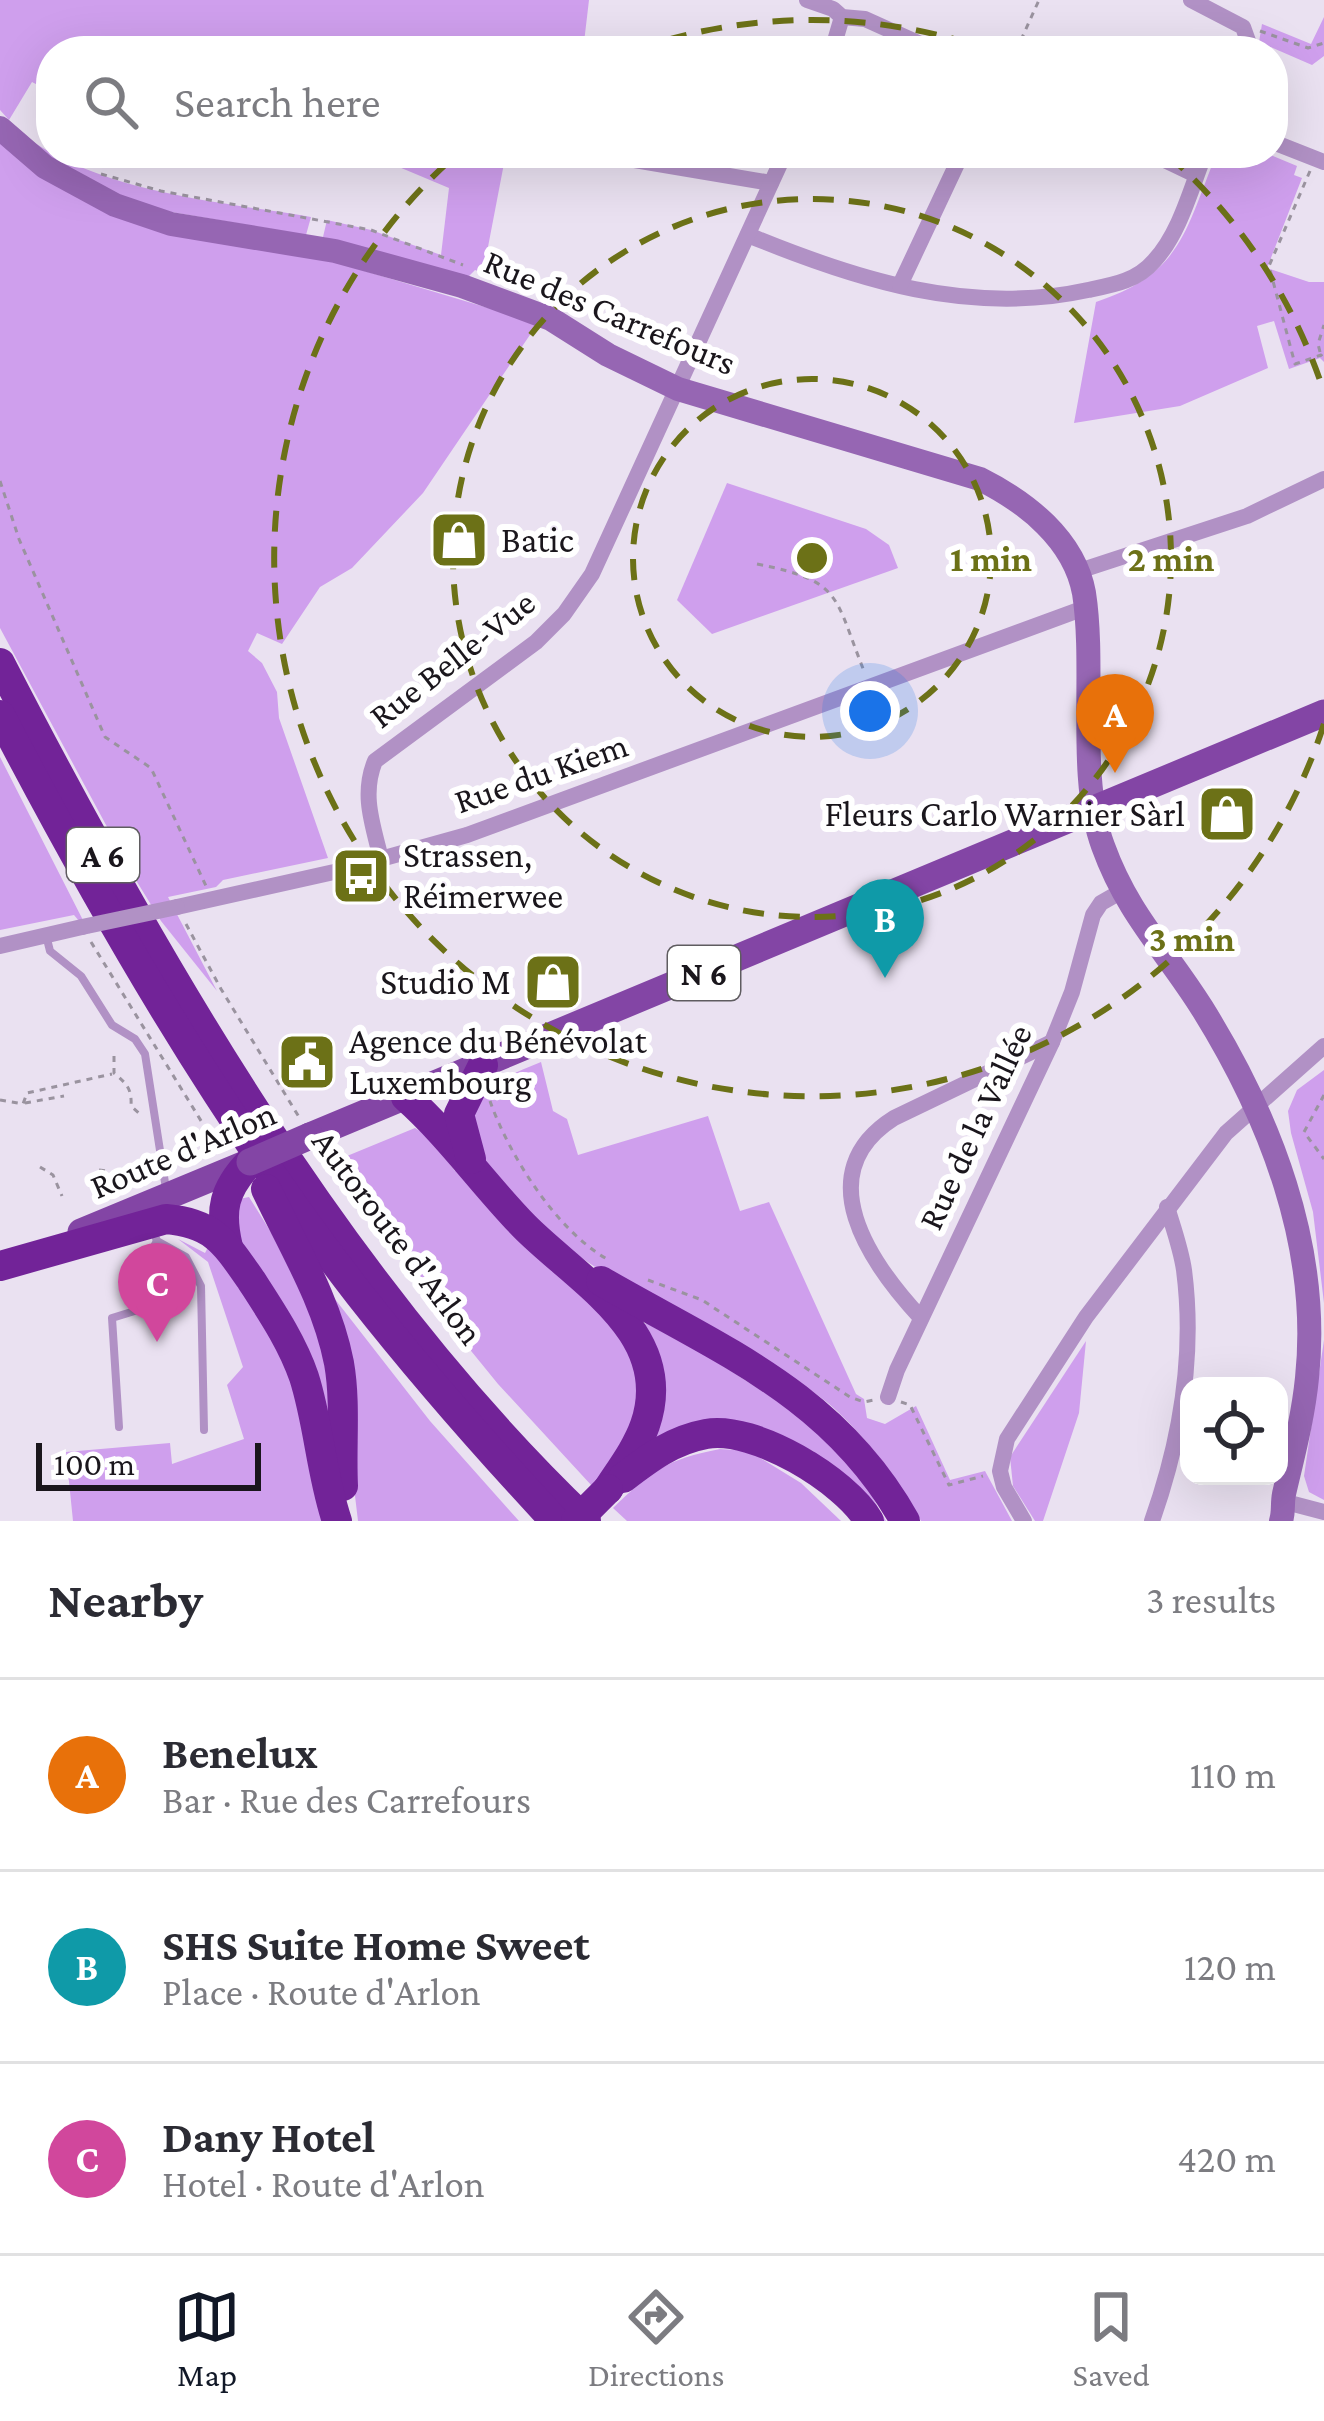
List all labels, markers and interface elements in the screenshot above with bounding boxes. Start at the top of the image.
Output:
search box [36,36,1288,168]
icon: search [78,69,144,135]
text: Search here [174,77,381,127]
street label: Rue des Carrefours [478,241,742,383]
shop icon: Batic [428,509,490,571]
place label: Batic [501,520,574,560]
centre of rings [791,537,833,579]
text: 1 min [950,539,1032,579]
text: 2 min [1128,539,1215,579]
street label: Rue Belle-Vue [361,582,543,736]
pin: A [1076,674,1154,773]
your location [840,681,900,741]
street label: Rue du Kiem [449,725,633,821]
shop icon: Fleurs Carlo Warnier Sàrl [1196,783,1258,845]
place label: Fleurs Carlo Warnier Sàrl [825,794,1185,834]
road number: A 6 [67,828,139,882]
place label: Strassen, Réimerwee [403,835,563,916]
bus stop icon: Strassen, Réimerwee [330,845,392,907]
pin: B [846,879,924,978]
text: 3 min [1149,919,1235,959]
road number: N 6 [668,946,740,1000]
shop icon: Studio M [522,951,584,1013]
place label: Studio M [380,962,511,1002]
street label: Rue de la Vallée [910,1018,1040,1236]
place label: Agence du Bénévolat Luxembourg [349,1021,648,1102]
public building icon: Agence du Bénévolat Luxembourg [276,1031,338,1093]
street label: Route d'Arlon [84,1093,282,1207]
street label: Autoroute d'Arlon [304,1122,492,1352]
pin: C [118,1243,196,1342]
map controls [1180,1377,1288,1485]
button: locate [1180,1377,1288,1485]
scale bar [36,1437,261,1490]
text: 100 m [54,1445,135,1482]
text: Nearby [48,1571,203,1628]
text: 3 results [1146,1578,1276,1621]
text: Benelux [162,1728,318,1778]
text: A [75,1753,99,1796]
text: 110 m [1189,1753,1276,1796]
text: Bar · Rue des Carrefours [162,1778,531,1821]
text: SHS Suite Home Sweet [162,1920,590,1970]
text: B [76,1945,98,1988]
text: 120 m [1184,1945,1276,1988]
text: Place · Route d'Arlon [162,1970,481,2013]
text: Dany Hotel [162,2112,375,2162]
text: C [75,2137,99,2180]
text: 420 m [1177,2137,1276,2180]
text: Hotel · Route d'Arlon [162,2162,485,2205]
tab: Map [174,2284,240,2393]
tab: Directions [588,2284,725,2393]
tab: Saved [1073,2284,1150,2393]

